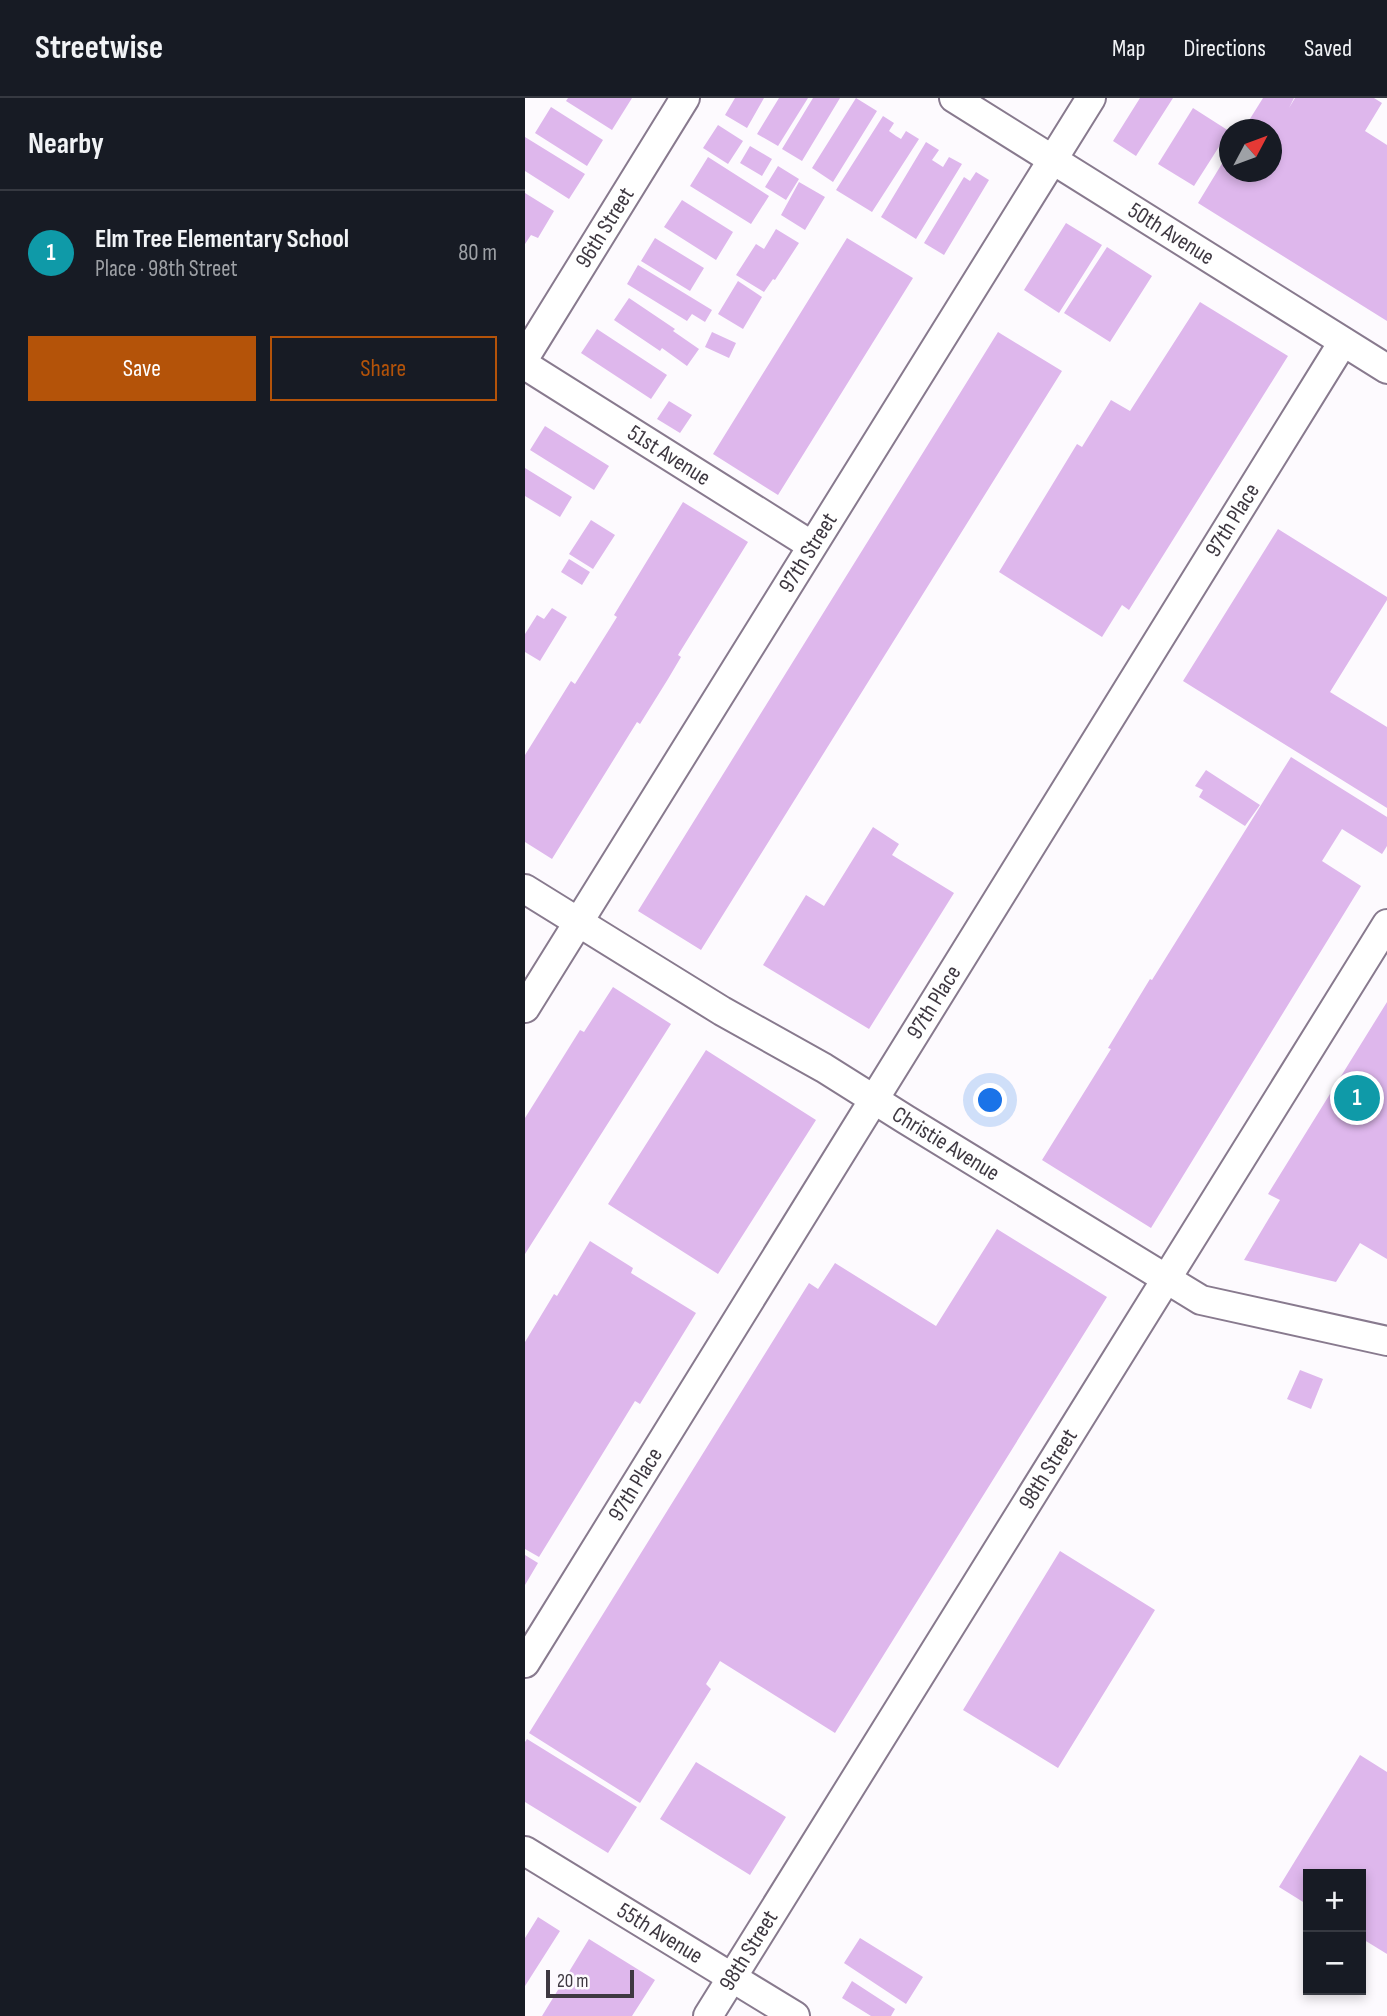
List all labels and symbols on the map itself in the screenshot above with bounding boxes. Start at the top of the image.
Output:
north arrow [1219,119,1282,182]
street label: 96th Street [569,182,640,273]
street label: 50th Avenue [1123,196,1219,271]
street label: 51st Avenue [622,419,715,492]
street label: 97th Place [1199,478,1266,562]
street label: 97th Street [773,508,843,598]
street label: 97th Place [901,960,967,1044]
pin: 1 [1334,1072,1380,1124]
your location [973,1083,1007,1117]
street label: Christie Avenue [887,1100,1004,1187]
street label: 98th Street [1013,1424,1084,1514]
street label: 97th Place [602,1442,669,1526]
street label: 55th Avenue [612,1897,708,1970]
street label: 98th Street [713,1905,784,1996]
scale bar [546,1967,633,1999]

